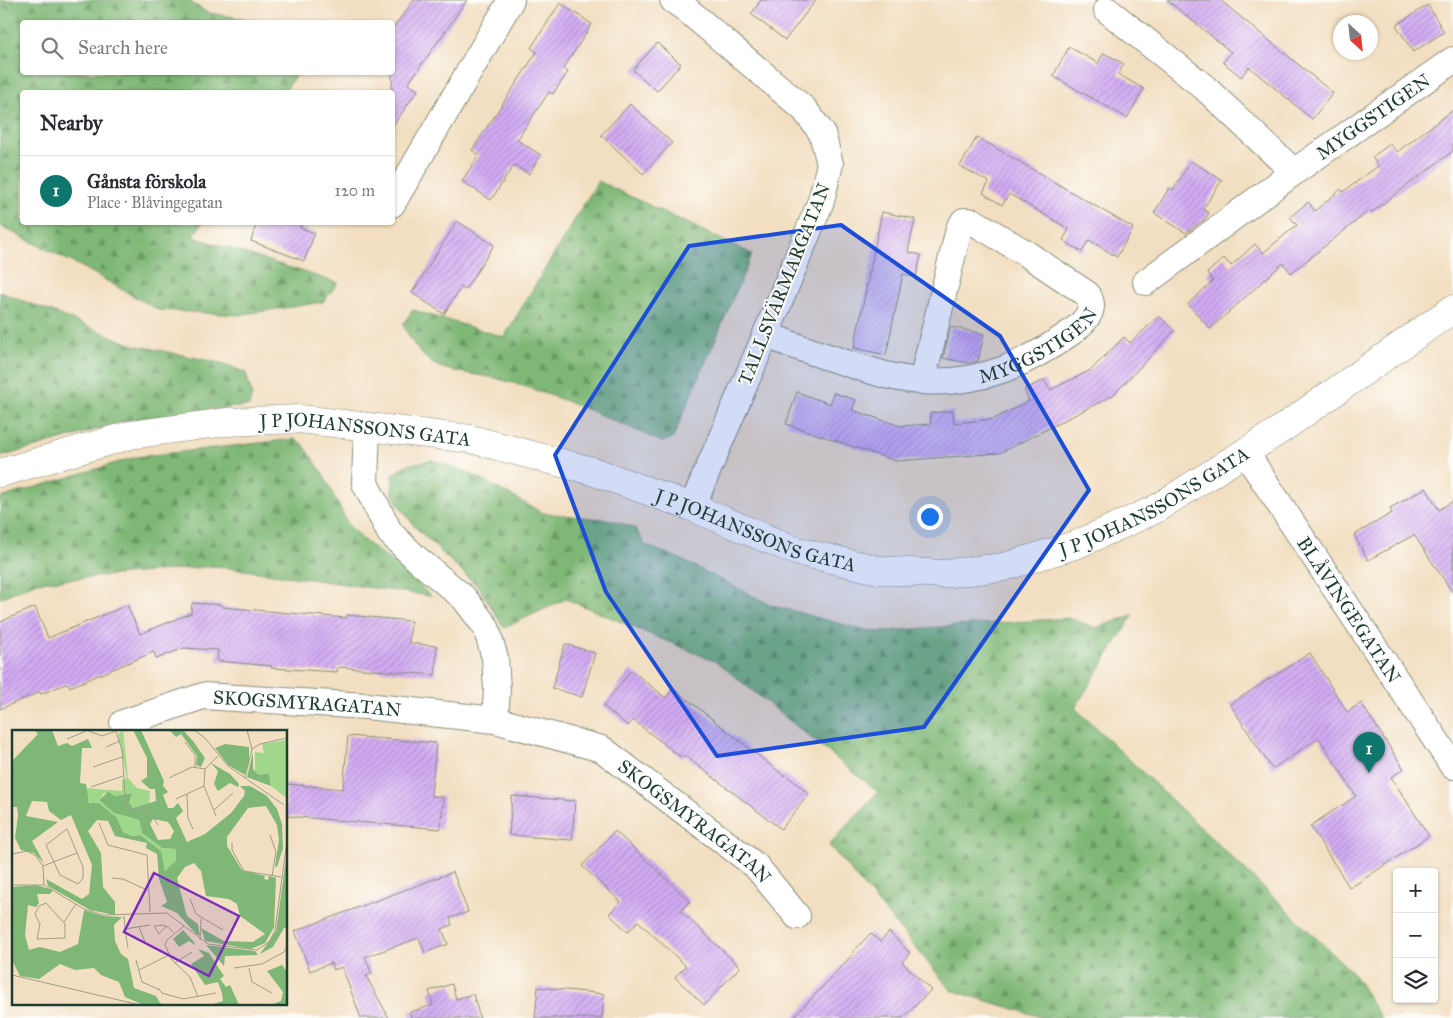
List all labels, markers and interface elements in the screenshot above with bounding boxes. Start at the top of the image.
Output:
north arrow [1333,15,1378,60]
search box [20,20,395,75]
icon: search [38,34,66,62]
text: Search here [78,36,168,59]
street label: MYGGSTIGEN [1311,68,1435,164]
text: Nearby [40,110,103,136]
text: Gånsta förskola [87,170,206,193]
street label: TALLSVÄRMARGATAN [733,180,835,388]
text: 1 [53,181,59,200]
text: 120 m [335,181,375,200]
text: Place · Blåvingegatan [87,193,223,212]
street label: MYGGSTIGEN [976,303,1102,388]
street label: J P JOHANSSONS GATA [257,407,472,450]
street label: J P JOHANSSONS GATA [1054,441,1253,562]
street label: J P JOHANSSONS GATA [650,483,859,576]
your location [917,504,943,530]
street label: BLÅVINGEGATAN [1293,532,1406,687]
street label: SKOGSMYRAGATAN [213,685,403,721]
inset map [12,730,288,1006]
pin: 1 [1353,732,1385,773]
street label: SKOGSMYRAGATAN [614,754,777,888]
map controls [1393,868,1438,1003]
button: + [1393,868,1438,913]
button: − [1393,913,1438,958]
button: layers [1393,958,1438,1003]

